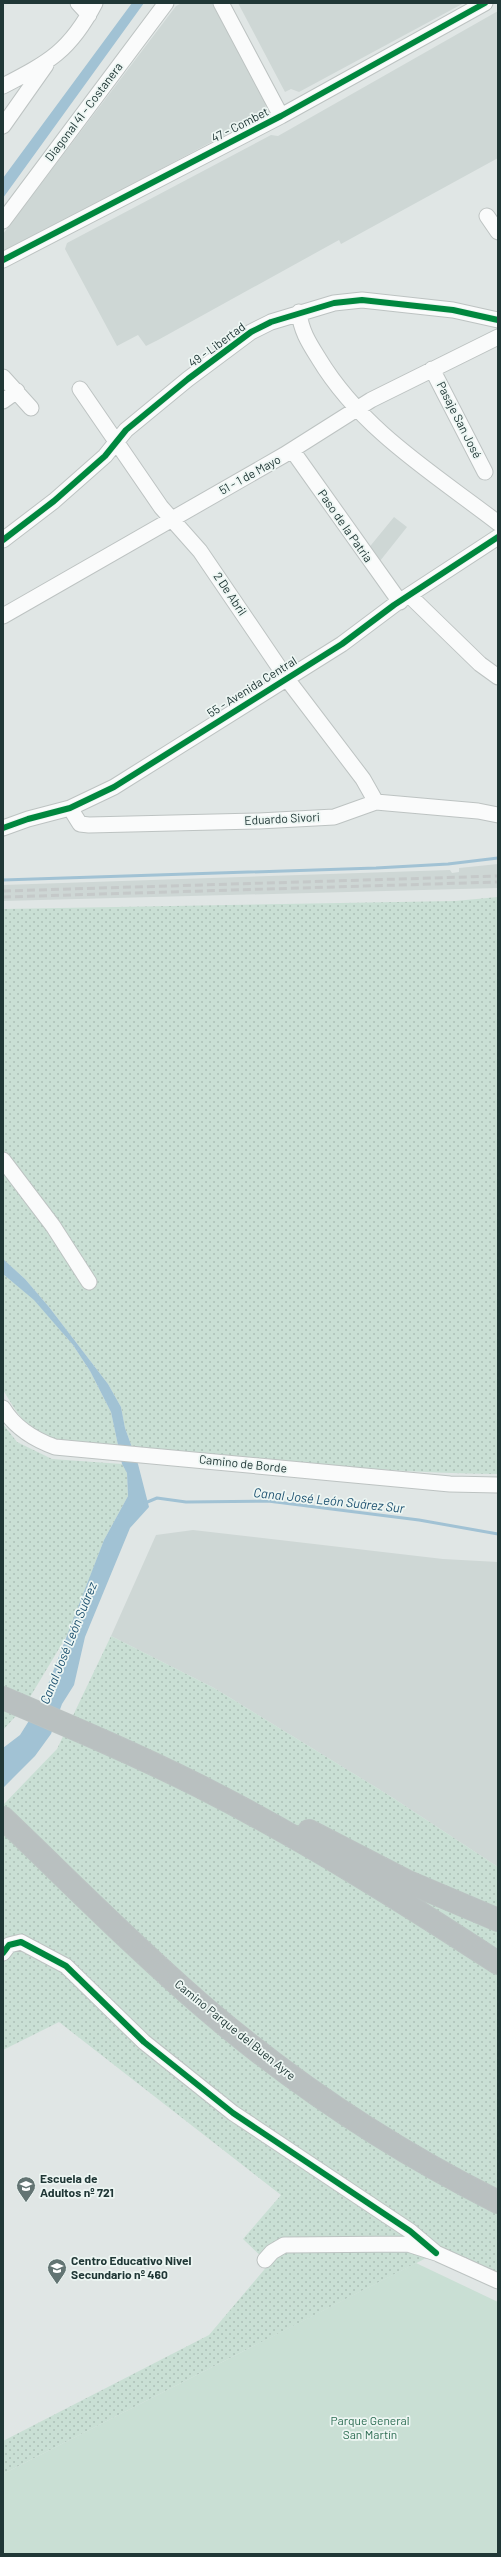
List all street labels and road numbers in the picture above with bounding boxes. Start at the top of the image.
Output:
street label: Diagonal 41 - Costanera [42,59,125,163]
street label: 47 - Combet [209,104,270,144]
street label: 49 - Libertad [185,319,248,369]
street label: Pasaje San José [434,379,485,460]
street label: 51 - 1 de Mayo [216,452,283,497]
street label: Paso de la Patria [316,486,376,565]
street label: 2 De Abril [211,569,250,618]
street label: 55 - Avenida Central [204,653,299,719]
street label: Eduardo Sivori [244,809,320,827]
street label: Camino de Borde [198,1451,288,1475]
street label: Camino Parque del Buen Ayre [172,1976,299,2082]

